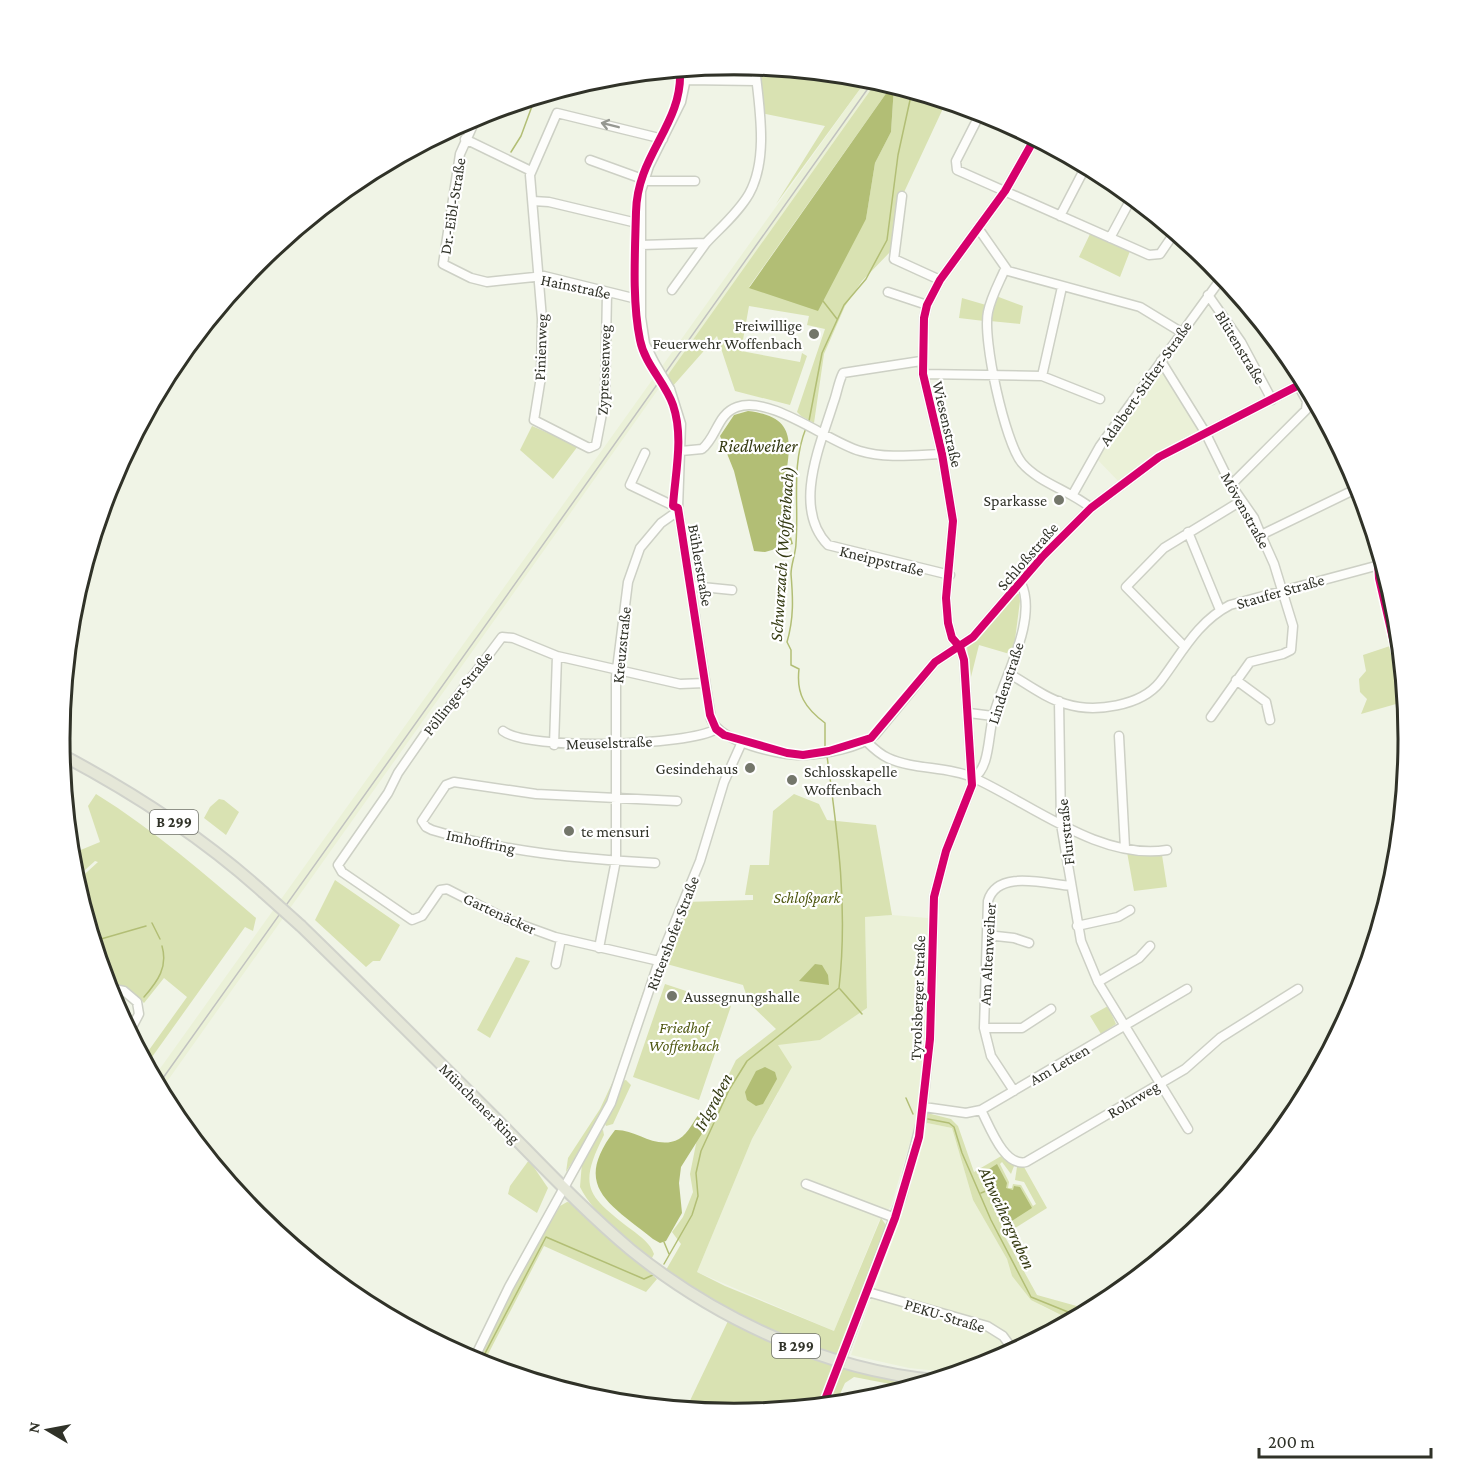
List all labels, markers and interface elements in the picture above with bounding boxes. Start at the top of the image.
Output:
one-way arrow [601,119,620,131]
street label: Dr.-Eibl-Straße [436,157,469,256]
street label: Hainstraße [539,271,612,302]
street label: Blütenstraße [1212,308,1269,387]
street label: Pinienweg [531,313,551,381]
place label: Freiwillige Feuerwehr Woffenbach [653,317,802,352]
street label: Adalbert-Stifter-Straße [1096,318,1195,449]
street label: Zypressenweg [593,324,615,416]
marker: Freiwillige Feuerwehr Woffenbach [807,327,821,341]
street label: Wiesenstraße [929,379,966,469]
water label: Riedlweiher [718,436,798,456]
water label: Schwarzach (Woffenbach) [766,466,799,642]
street label: Mövenstraße [1218,469,1273,551]
place label: Sparkasse [984,492,1047,510]
marker: Sparkasse [1052,493,1066,507]
street label: Schloßstraße [993,519,1061,594]
street label: Bühlerstraße [685,523,716,607]
street label: Kneippstraße [838,542,926,580]
street label: Staufer Straße [1234,571,1326,612]
street label: Kreuzstraße [609,606,634,684]
street label: Lindenstraße [984,640,1027,726]
street label: Pöllinger Straße [419,648,496,739]
street label: Meuselstraße [565,732,653,753]
place label: Gesindehaus [656,760,738,777]
marker: Gesindehaus [743,761,757,775]
place label: Schlosskapelle Woffenbach [804,763,897,798]
marker: Schlosskapelle Woffenbach [785,773,799,787]
street label: Flurstraße [1054,798,1077,866]
road number: B 299 [150,810,198,834]
place label: te mensuri [581,823,649,840]
marker: te mensuri [562,824,576,838]
street label: Imhoffring [445,826,517,858]
street label: Rittershofer Straße [643,874,702,993]
street label: Gartenäcker [461,889,539,938]
park label: Schloßpark [774,889,841,907]
street label: Am Altenweiher [976,902,999,1006]
street label: Tyrolsberger Straße [907,935,929,1061]
place label: Aussegnungshalle [684,988,800,1006]
marker: Aussegnungshalle [665,989,679,1003]
park label: Friedhof Woffenbach [649,1019,720,1055]
street label: Am Letten [1026,1040,1092,1088]
street label: Münchener Ring [435,1060,523,1148]
water label: Irlgraben [690,1070,736,1134]
street label: Rohrweg [1104,1077,1163,1122]
water label: Altweihergraben [974,1163,1039,1272]
street label: PEKU-Straße [903,1295,987,1336]
road number: B 299 [772,1334,820,1358]
north arrow [18,1400,78,1460]
text: N [24,1421,43,1434]
scale bar [1259,1421,1432,1459]
text: 200 m [1268,1432,1315,1452]

